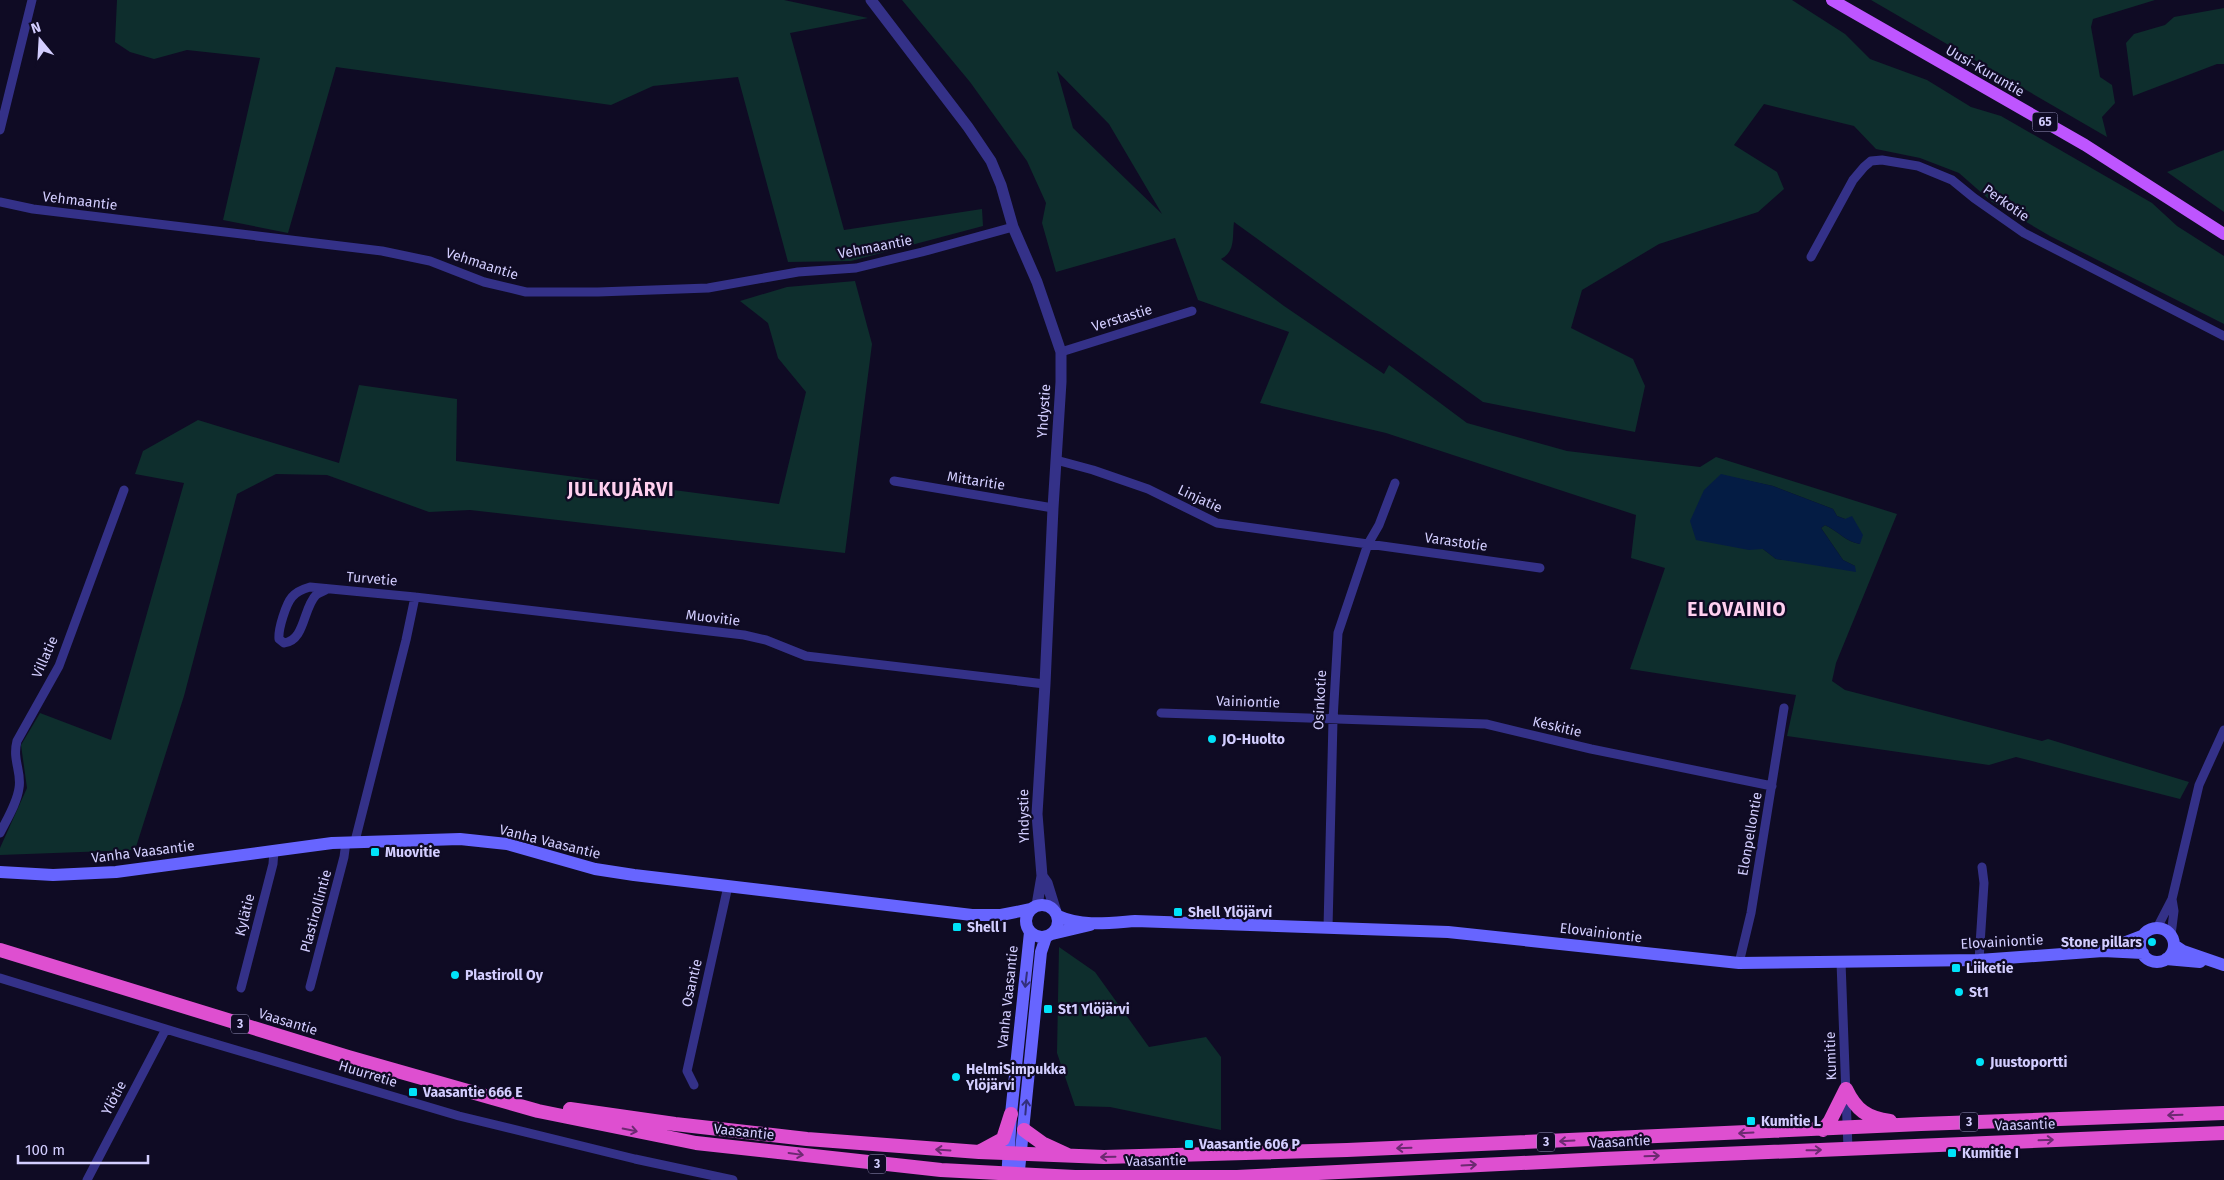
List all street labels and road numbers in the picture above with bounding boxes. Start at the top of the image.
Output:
street label: Uusi-Kuruntie [1943,42,2027,100]
road number: 65 [2032,112,2058,132]
street label: Perkotie [1980,181,2032,225]
street label: Vehmaantie [42,188,118,214]
street label: Vehmaantie [836,231,914,263]
street label: Vehmaantie [444,244,520,284]
street label: Verstastie [1090,301,1154,335]
street label: Yhdystie [1034,383,1054,439]
street label: Mittaritie [946,468,1006,494]
street label: Linjatie [1175,481,1225,517]
street label: Varastotie [1423,529,1489,555]
street label: Turvetie [346,568,398,590]
street label: Muovitie [685,606,741,630]
street label: Villatie [28,633,62,681]
street label: Osinkotie [1310,669,1330,731]
street label: Vainiontie [1216,692,1280,712]
street label: Keskitie [1531,713,1583,741]
street label: Yhdystie [1015,789,1033,843]
street label: Elonpellontie [1734,791,1766,877]
street label: Vanha Vaasantie [498,821,602,863]
street label: Vanha Vaasantie [91,837,195,867]
street label: Plastirollintie [297,868,335,954]
street label: Kylätie [232,892,258,938]
street label: Elovainiontie [1559,920,1643,946]
street label: Elovainiontie [1960,931,2044,953]
street label: Vanha Vaasantie [994,945,1022,1049]
street label: Osantie [678,957,706,1009]
street label: Vaasantie [256,1005,320,1039]
road number: 3 [231,1014,249,1034]
street label: Kumitie [1822,1031,1840,1081]
street label: Huurretie [337,1057,399,1091]
street label: Ylötie [98,1078,130,1118]
road number: 3 [1960,1112,1978,1132]
street label: Vaasantie [1994,1115,2056,1135]
street label: Vaasantie [713,1120,775,1144]
road number: 3 [1537,1132,1555,1152]
street label: Vaasantie [1589,1132,1651,1152]
street label: Vaasantie [1125,1152,1187,1170]
road number: 3 [868,1154,886,1174]

